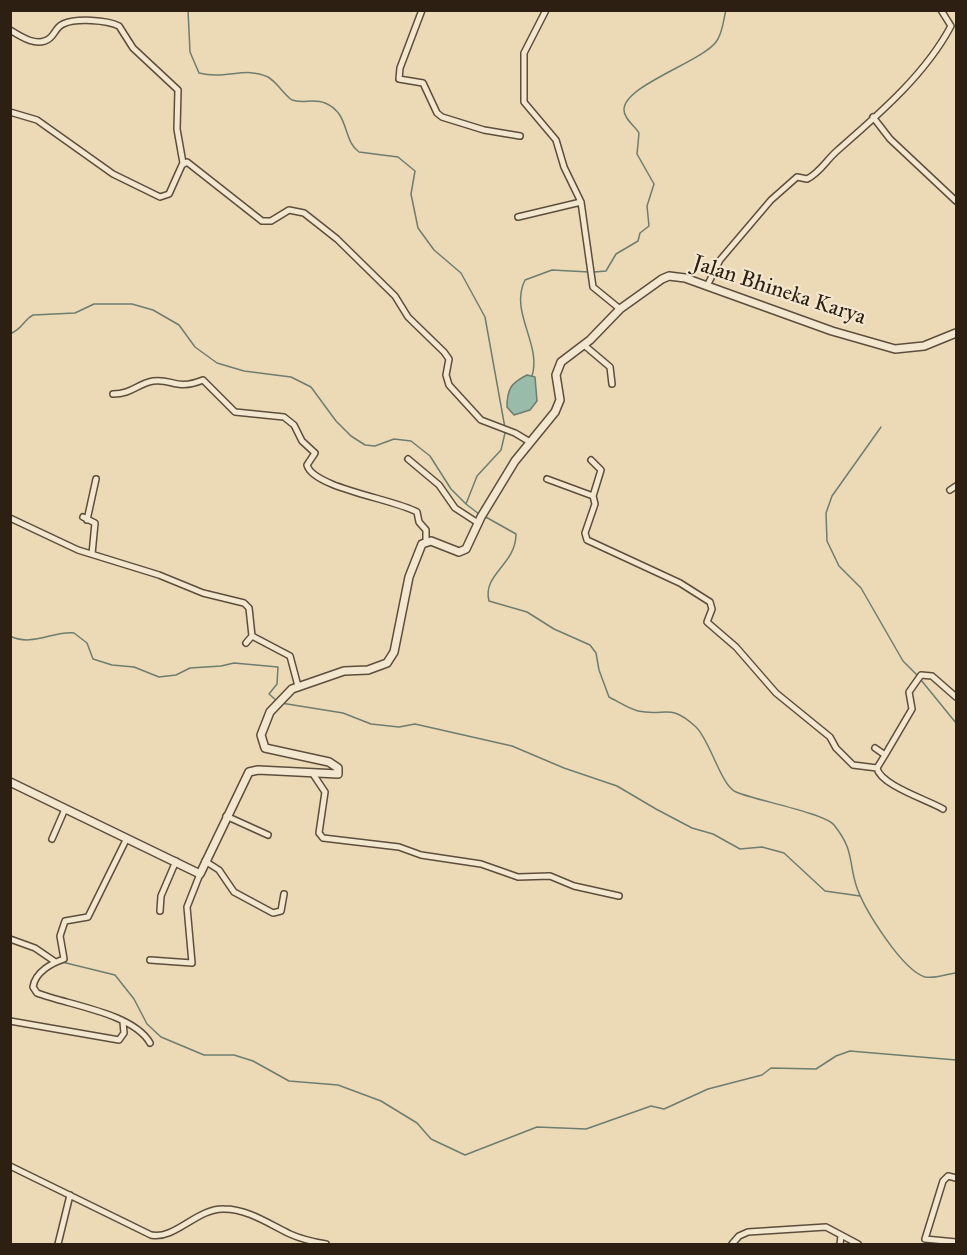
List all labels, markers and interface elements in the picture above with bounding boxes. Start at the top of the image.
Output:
street label: Jalan Bhineka Karya [689,251,869,331]

